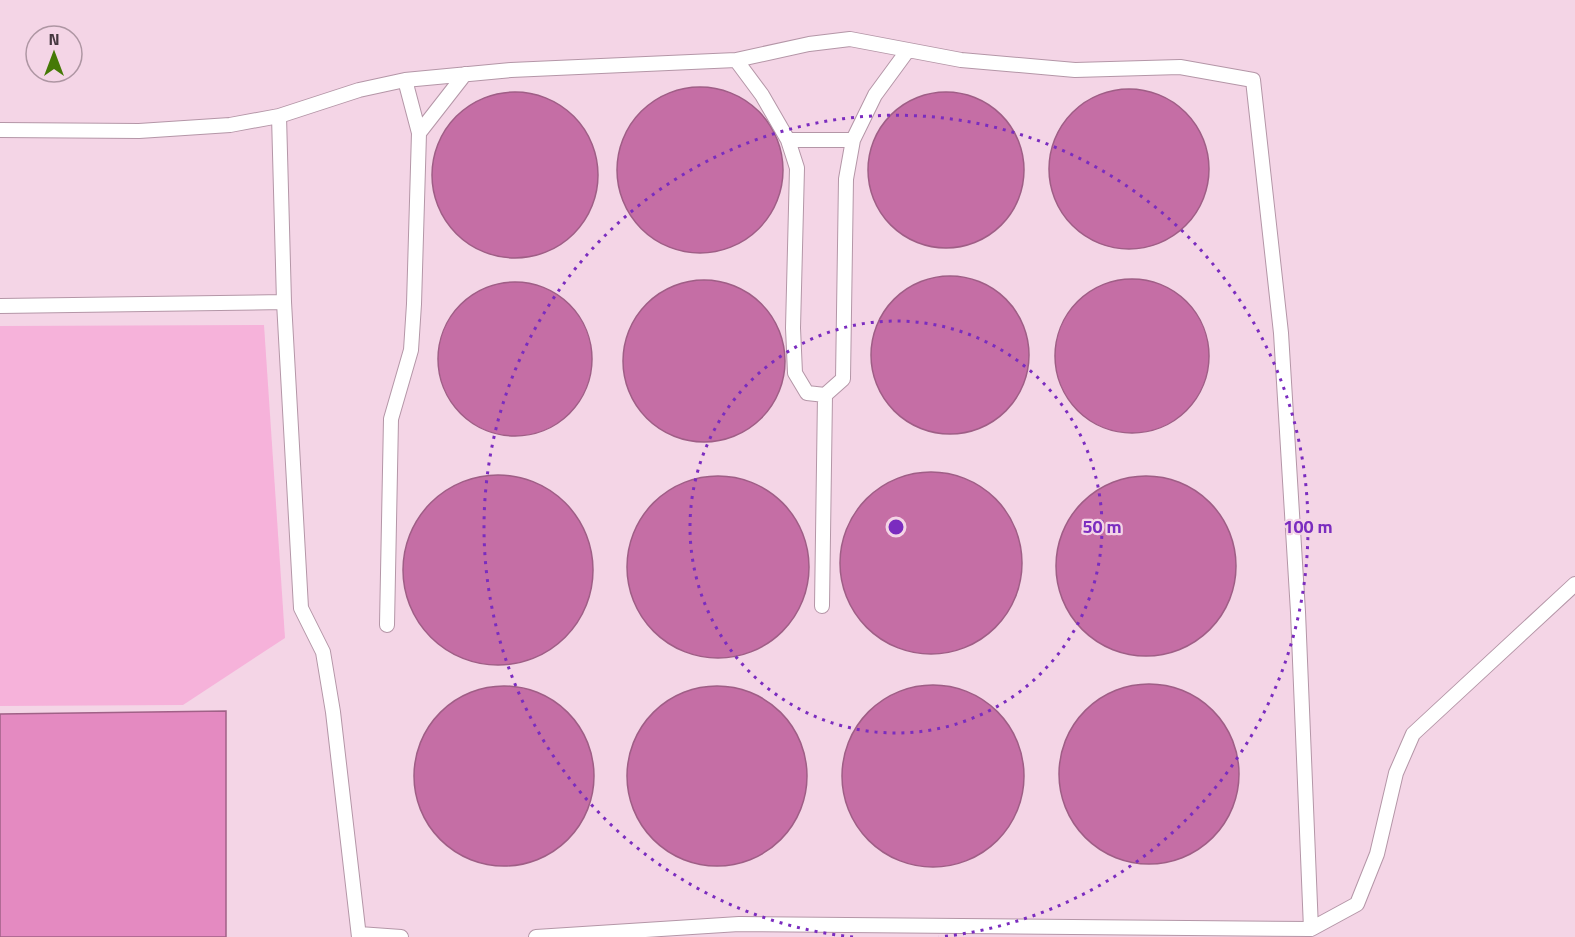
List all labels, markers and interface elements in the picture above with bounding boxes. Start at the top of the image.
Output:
north arrow [24,24,84,84]
text: N [48,27,60,51]
text: 50 m [1082,513,1122,540]
text: 100 m [1283,513,1333,540]
centre of rings [886,517,906,537]

